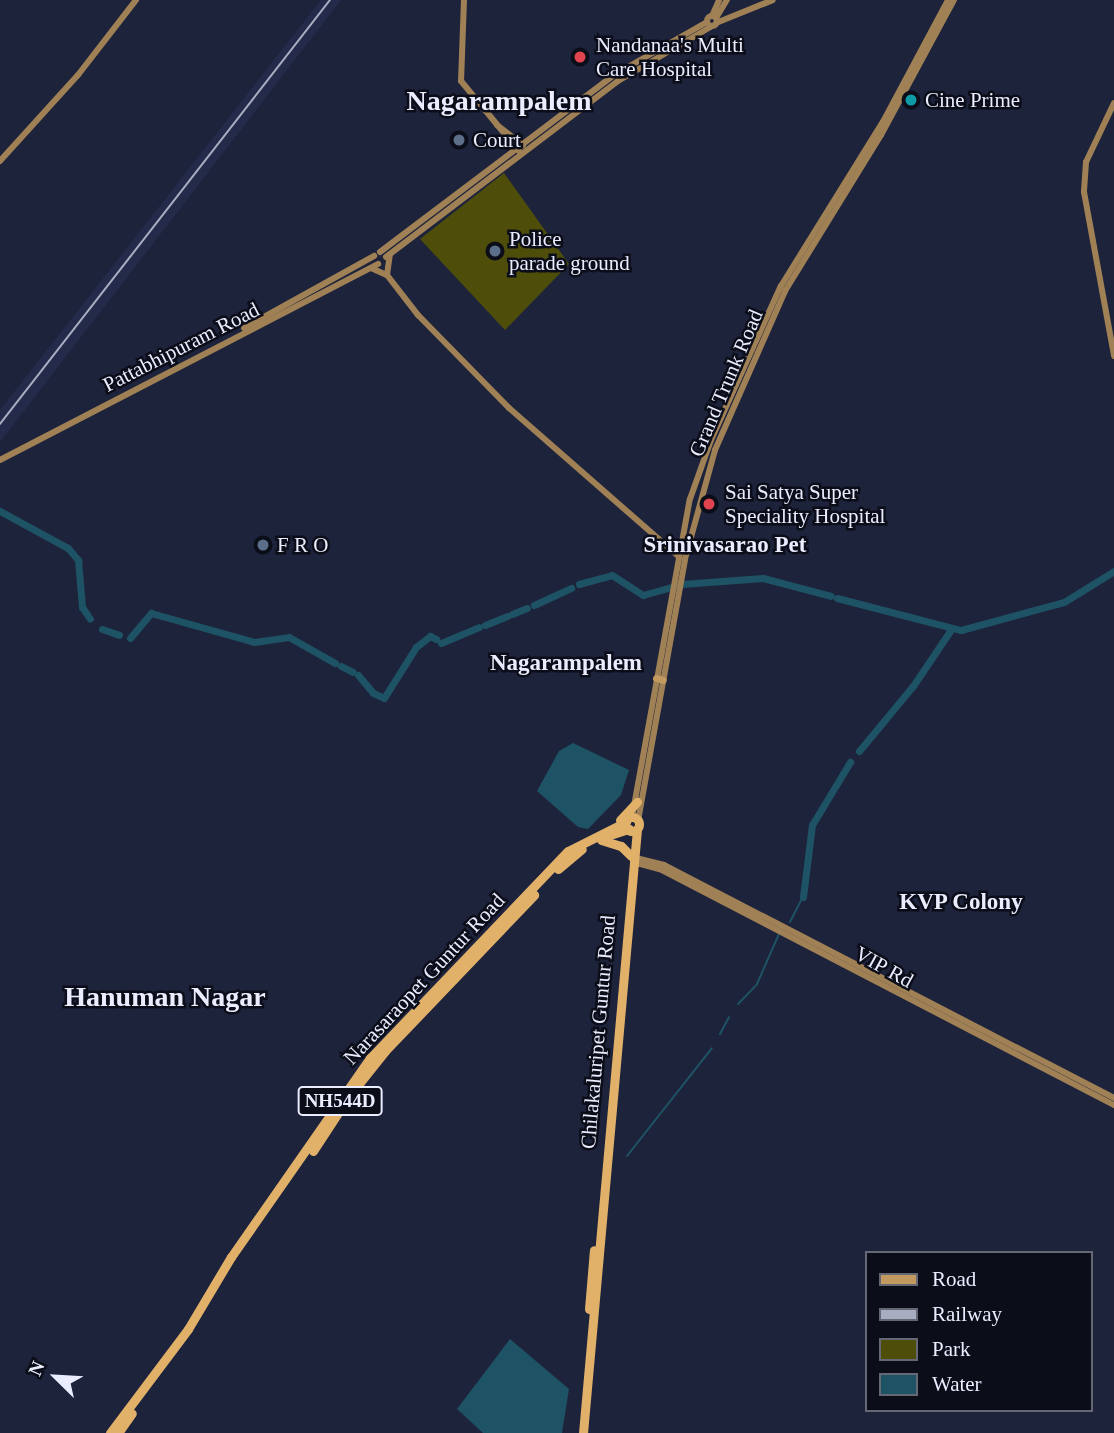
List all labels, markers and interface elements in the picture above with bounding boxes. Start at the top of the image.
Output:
place label: Nandanaa's Multi Care Hospital [596,32,744,82]
marker: Nandanaa's Multi Care Hospital [570,47,590,67]
district label: Nagarampalem [406,84,592,118]
place label: Cine Prime [925,87,1020,113]
marker: Cine Prime [903,92,919,108]
place label: Court [473,127,521,153]
marker: Court [451,132,467,148]
place label: Police parade ground [509,226,630,276]
marker: Police parade ground [487,243,503,259]
street label: Pattabhipuram Road [99,297,263,397]
street label: Grand Trunk Road [684,305,768,461]
place label: Sai Satya Super Speciality Hospital [725,479,885,529]
marker: Sai Satya Super Speciality Hospital [699,494,719,514]
district label: Srinivasarao Pet [644,531,806,559]
place label: F R O [277,532,328,558]
marker: F R O [255,537,271,553]
district label: Nagarampalem [490,649,642,677]
street label: Narasaraopet Guntur Road [338,888,510,1070]
district label: KVP Colony [899,888,1023,916]
street label: Chilakaluripet Guntur Road [575,914,621,1150]
street label: VIP Rd [850,941,918,993]
district label: Hanuman Nagar [64,980,266,1014]
road number: NH544D [296,1086,384,1116]
legend [866,1251,1093,1412]
text: Road [932,1267,976,1291]
text: Railway [932,1302,1002,1326]
text: Park [932,1337,971,1361]
north arrow [21,1342,91,1412]
text: N [24,1358,49,1379]
text: Water [932,1372,982,1396]

